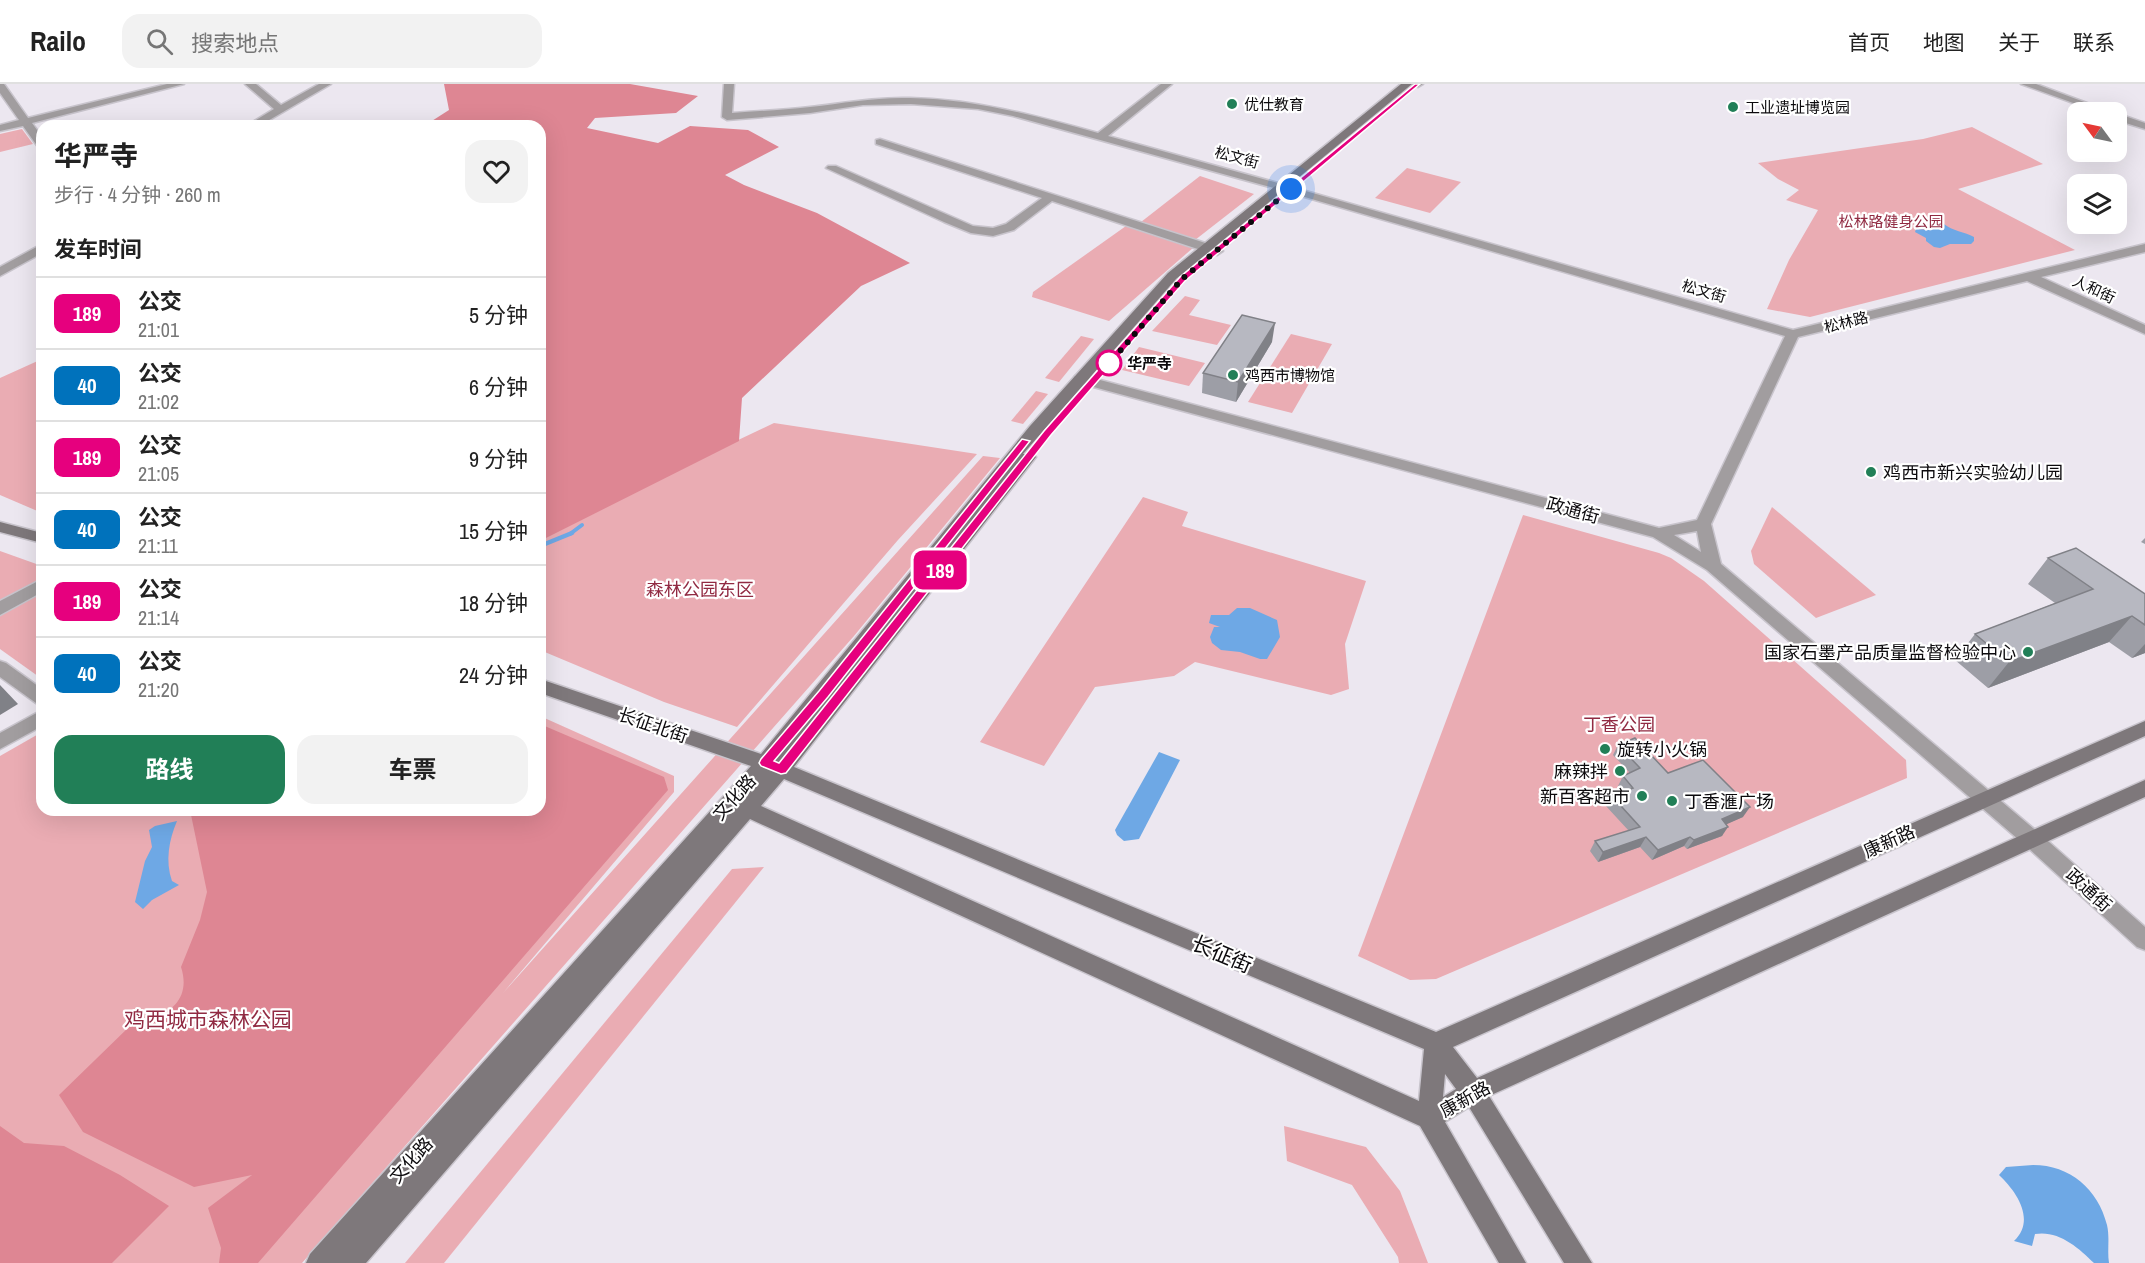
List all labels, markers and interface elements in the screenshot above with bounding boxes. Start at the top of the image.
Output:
search box [122,14,542,68]
text: Railo [30,22,86,60]
icon: search [143,25,176,58]
text: 搜索地点 [191,28,279,58]
text: 首页 [1848,28,1890,57]
text: 地图 [1923,28,1965,57]
text: 关于 [1998,28,2040,57]
text: 联系 [2073,28,2115,57]
place label: 优仕教育 [1244,94,1304,115]
marker: 优仕教育 [1225,97,1239,111]
place label: 工业遗址博览园 [1745,97,1850,118]
marker: 工业遗址博览园 [1726,100,1740,114]
north arrow [2067,102,2127,162]
map controls [2067,102,2127,234]
text: 华严寺 [54,137,138,175]
button: heart [465,140,528,203]
street label: 松文街 [1213,141,1261,173]
your location [1276,174,1306,204]
button: layers [2067,174,2127,234]
text: 步行 · 4 分钟 · 260 m [54,181,221,208]
park label: 松林路健身公园 [1838,211,1944,232]
text: 发车时间 [54,234,142,264]
street label: 人和街 [2069,270,2119,308]
street label: 松文街 [1679,275,1729,307]
text: 公交 [138,286,182,316]
text: 189 [73,299,101,328]
text: 5 分钟 [469,300,528,330]
street label: 松林路 [1822,306,1870,338]
text: 21:01 [138,316,179,343]
marker: 华严寺 [1096,350,1122,376]
place label: 华严寺 [1127,353,1172,374]
text: 公交 [138,358,182,388]
place label: 鸡西市博物馆 [1245,365,1335,386]
marker: 鸡西市博物馆 [1226,368,1240,382]
text: 40 [77,371,97,400]
text: 6 分钟 [469,372,528,402]
text: 21:02 [138,388,179,415]
text: 公交 [138,430,182,460]
text: 189 [73,443,101,472]
text: 9 分钟 [469,444,528,474]
text: 21:05 [138,460,179,487]
place label: 鸡西市新兴实验幼儿园 [1883,460,2063,485]
marker: 鸡西市新兴实验幼儿园 [1864,465,1878,479]
street label: 政通街 [1544,491,1602,529]
text: 公交 [138,502,182,532]
text: 40 [77,515,97,544]
text: 15 分钟 [459,516,528,546]
text: 21:11 [138,532,178,559]
line badge: 189 [906,550,974,590]
text: 189 [926,556,954,585]
text: 公交 [138,574,182,604]
park label: 森林公园东区 [646,577,754,602]
text: 189 [73,587,101,616]
text: 18 分钟 [459,588,528,618]
text: 21:14 [138,604,179,631]
place label: 国家石墨产品质量监督检验中心 [1764,640,2016,665]
marker: 国家石墨产品质量监督检验中心 [2021,645,2035,659]
text: 公交 [138,646,182,676]
text: 40 [77,659,97,688]
text: 24 分钟 [459,660,528,690]
text: 21:20 [138,676,179,703]
street label: 长征北街 [615,701,691,749]
park label: 丁香公园 [1583,712,1655,737]
button: 路线 [54,735,285,804]
button: 车票 [297,735,528,804]
place label: 旋转小火锅 [1617,737,1707,762]
marker: 旋转小火锅 [1598,742,1612,756]
place label: 麻辣拌 [1554,759,1608,784]
marker: 麻辣拌 [1613,764,1627,778]
street label: 文化路 [707,769,761,825]
place label: 新百客超市 [1540,784,1630,809]
marker: 新百客超市 [1635,789,1649,803]
place label: 丁香滙广场 [1684,789,1774,814]
marker: 丁香滙广场 [1665,794,1679,808]
street label: 康新路 [1859,819,1919,863]
street label: 政通街 [2061,863,2117,917]
street label: 长征街 [1187,928,1257,980]
park label: 鸡西城市森林公园 [124,1005,292,1034]
street label: 康新路 [1435,1075,1495,1123]
street label: 文化路 [384,1132,438,1188]

